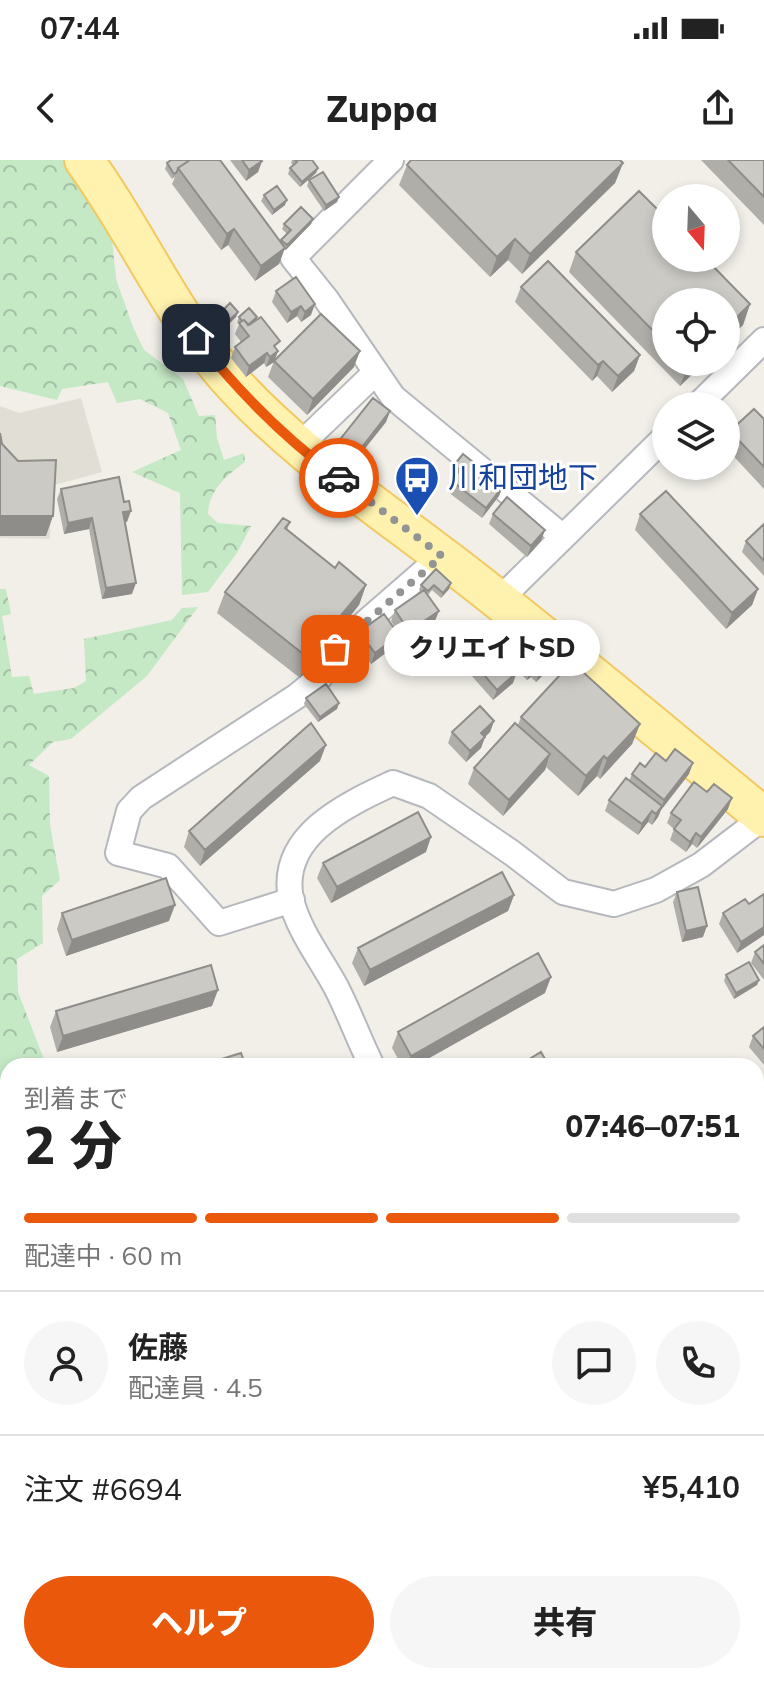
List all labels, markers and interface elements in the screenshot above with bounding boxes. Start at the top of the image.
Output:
text: 07:44 [40,9,119,47]
icon: back [24,86,68,130]
text: Zuppa [326,86,438,131]
icon: share [696,86,740,130]
north arrow [652,184,740,272]
map controls [652,184,740,480]
button: locate [652,288,740,376]
pin [162,304,230,372]
icon: home [174,316,218,360]
button: layers [652,392,740,480]
courier [299,438,379,518]
bus stop icon: 川和団地下 [393,454,441,517]
icon: car [317,456,361,500]
place label: 川和団地下 [448,458,598,496]
pin [301,615,369,683]
callout: クリエイトSD [383,621,599,677]
icon: bag [313,627,357,671]
text: クリエイトSD [408,631,576,664]
text: 到着まで [24,1082,128,1115]
text: 07:46–07:51 [565,1107,740,1145]
text: 2 分 [24,1112,122,1177]
text: 配達中 · 60 m [24,1239,182,1272]
button: person [24,1321,108,1405]
button: chat [552,1321,636,1405]
button: phone [656,1321,740,1405]
text: 佐藤 [128,1328,188,1366]
text: 配達員 · 4.5 [128,1371,263,1404]
text: ¥5,410 [643,1468,740,1506]
text: 注文 #6694 [24,1470,182,1508]
button: ヘルプ [24,1576,374,1668]
button: 共有 [390,1576,740,1668]

